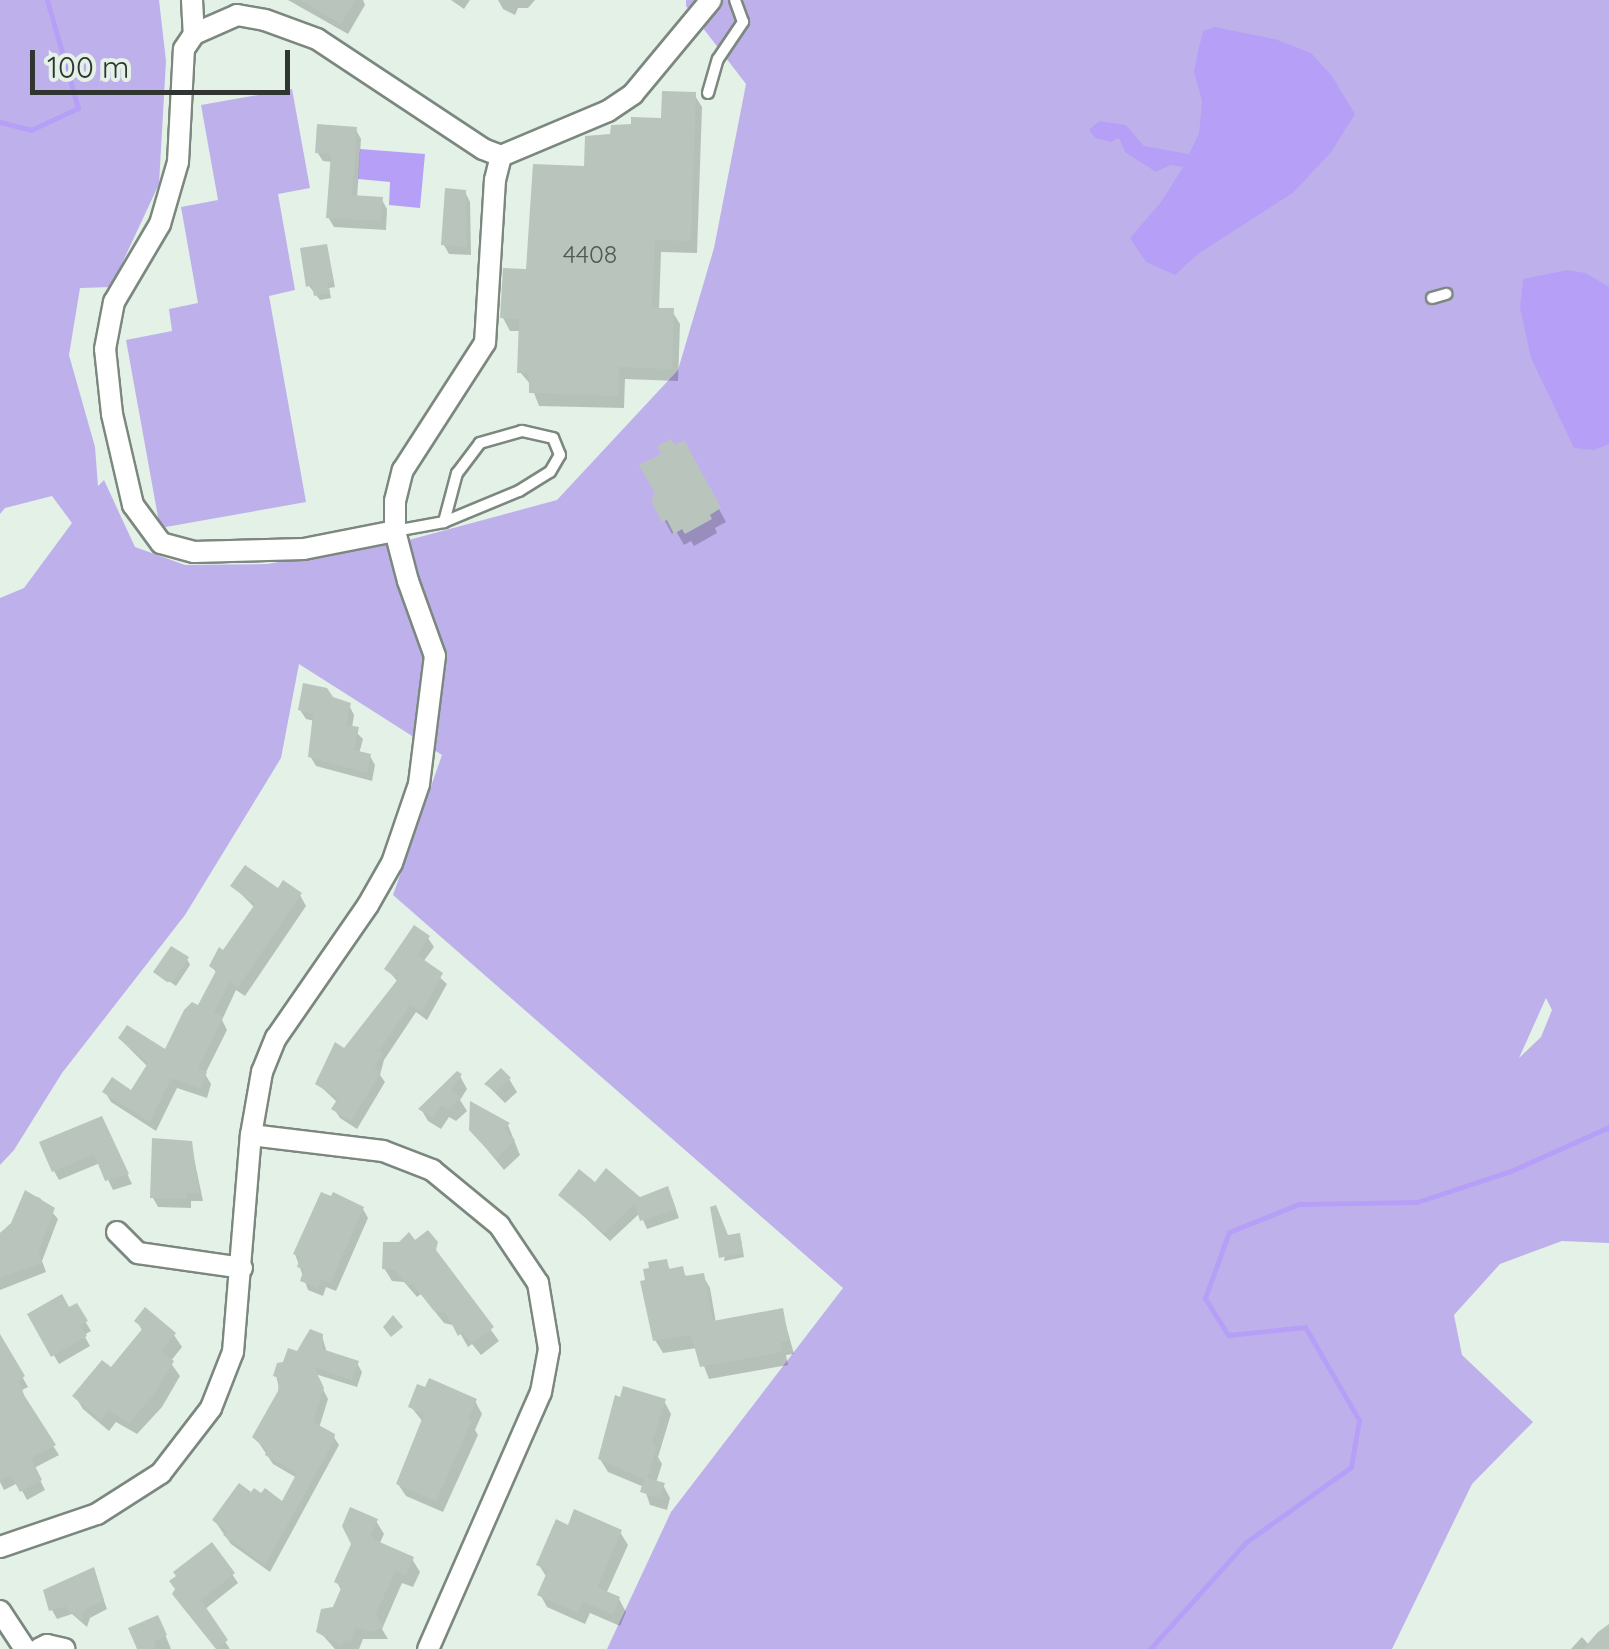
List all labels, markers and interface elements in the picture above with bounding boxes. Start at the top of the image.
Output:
scale bar [35,30,295,92]
text: 100 m [47,48,129,86]
house number: 4408 [563,239,617,269]

